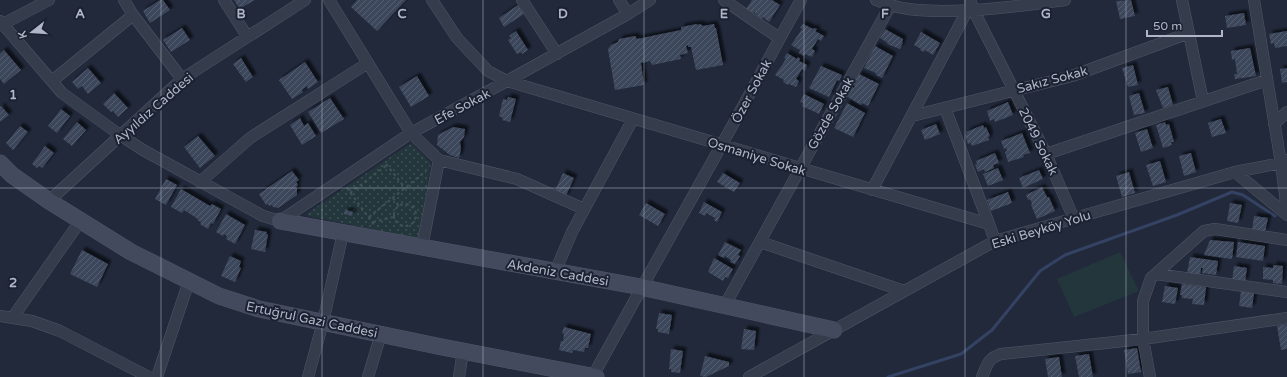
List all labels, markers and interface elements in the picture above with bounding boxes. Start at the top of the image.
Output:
text: A [75,6,85,22]
text: B [236,6,246,22]
text: C [397,6,407,22]
text: D [558,6,568,22]
text: E [720,6,728,22]
text: F [881,6,889,22]
text: G [1041,6,1051,22]
north arrow [12,12,52,52]
scale bar [1147,12,1222,38]
text: 50 m [1153,19,1182,33]
text: K [15,29,30,40]
street label: Özer Sokak [728,57,775,126]
street label: Sakız Sokak [1015,63,1089,97]
street label: Ayyıldız Caddesi [110,70,197,148]
street label: Gözde Sokak [804,74,857,153]
street label: Efe Sokak [432,86,493,128]
text: 1 [9,87,17,103]
street label: 2049 Sokak [1015,105,1061,178]
street label: Osmaniye Sokak [706,134,808,180]
street label: Eski Beyköy Yolu [990,207,1093,253]
street label: Akdeniz Caddesi [506,256,610,290]
text: 2 [9,275,17,291]
street label: Ertuğrul Gazi Caddesi [245,298,379,342]

